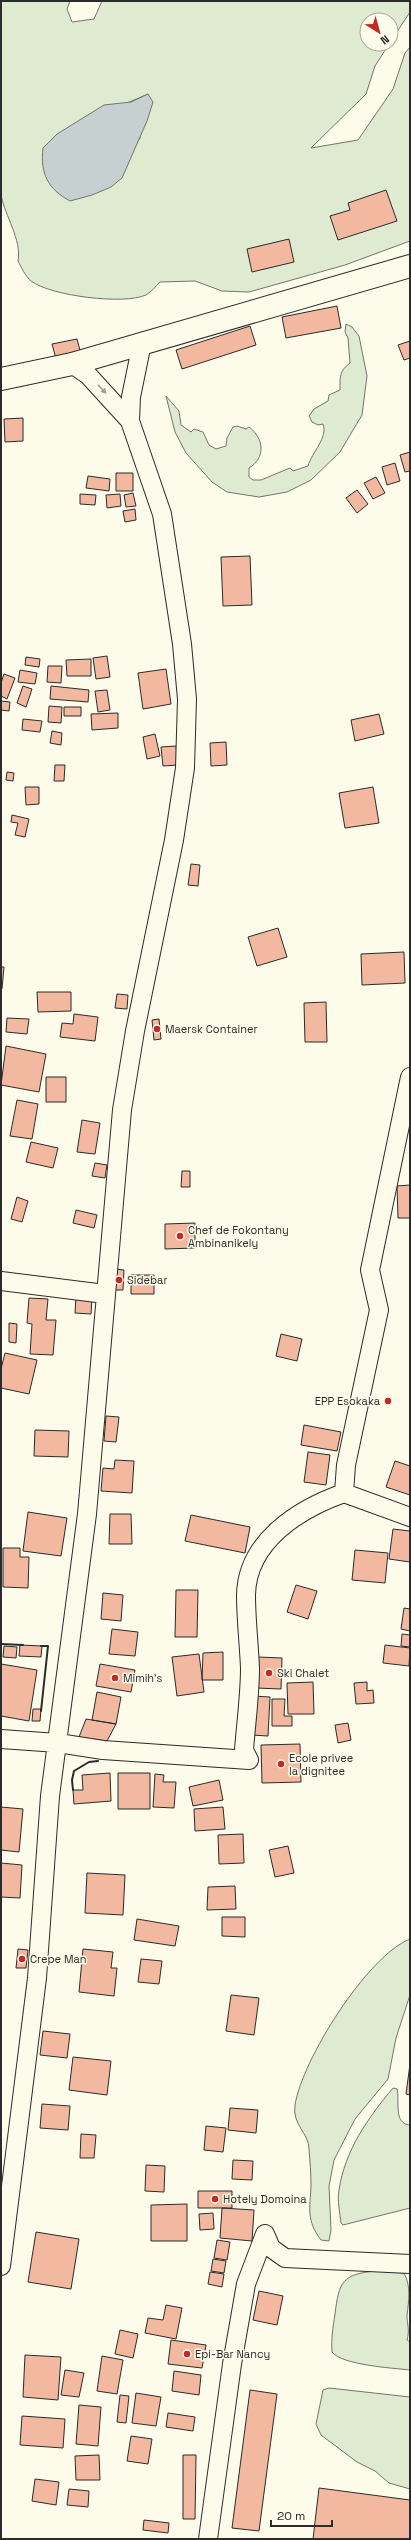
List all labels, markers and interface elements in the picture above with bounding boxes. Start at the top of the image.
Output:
north arrow [359,12,399,52]
text: N [378,32,392,48]
one-way arrow [97,384,107,394]
place label: Maersk Container [165,1022,258,1036]
marker: Maersk Container [152,1024,162,1034]
place label: Chef de Fokontany Ambinanikely [188,1223,289,1250]
marker: Chef de Fokontany Ambinanikely [175,1231,185,1241]
place label: Sidebar [127,1273,168,1287]
marker: Sidebar [114,1275,124,1285]
place label: EPP Esokaka [315,1394,381,1408]
marker: EPP Esokaka [383,1396,393,1406]
place label: Ski Chalet [277,1666,329,1680]
marker: Ski Chalet [264,1668,274,1678]
place label: Mimih's [123,1671,163,1685]
marker: Mimih's [110,1673,120,1683]
place label: Ecole privee la dignitee [289,1751,353,1778]
marker: Ecole privee la dignitee [276,1759,286,1769]
place label: Crepe Man [30,1952,87,1966]
marker: Crepe Man [17,1954,27,1964]
place label: Hotely Domoina [223,2192,307,2206]
marker: Hotely Domoina [210,2194,220,2204]
place label: Epi-Bar Nancy [195,2347,270,2361]
marker: Epi-Bar Nancy [182,2349,192,2359]
scale bar [271,2502,332,2528]
text: 20 m [277,2508,305,2524]

